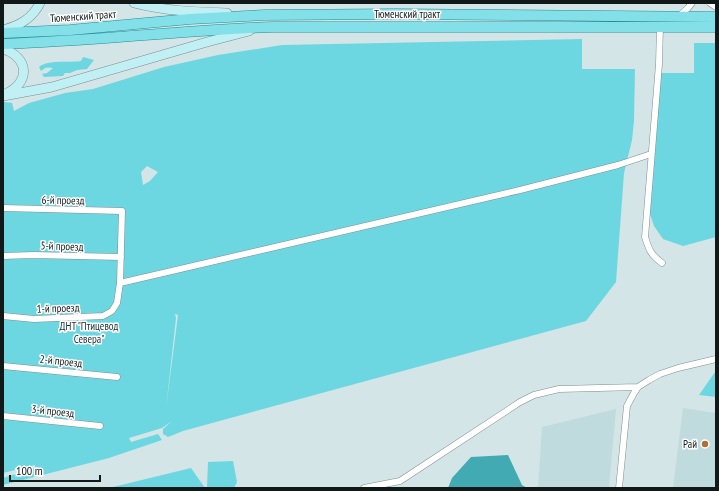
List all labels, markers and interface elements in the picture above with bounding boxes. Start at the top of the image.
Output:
street label: Тюменский тракт [50,7,117,25]
street label: Тюменский тракт [374,7,440,21]
street label: 6-й проезд [41,193,85,207]
street label: 5-й проезд [40,238,84,254]
street label: 1-й проезд [36,300,80,316]
park label: ДНТ "Птицевод Севера" [60,319,119,346]
street label: 2-й проезд [39,352,83,370]
street label: 3-й проезд [31,402,75,420]
place label: Рай [683,437,697,451]
marker: Рай [700,439,710,449]
scale bar [10,457,100,483]
text: 100 m [16,463,43,478]

